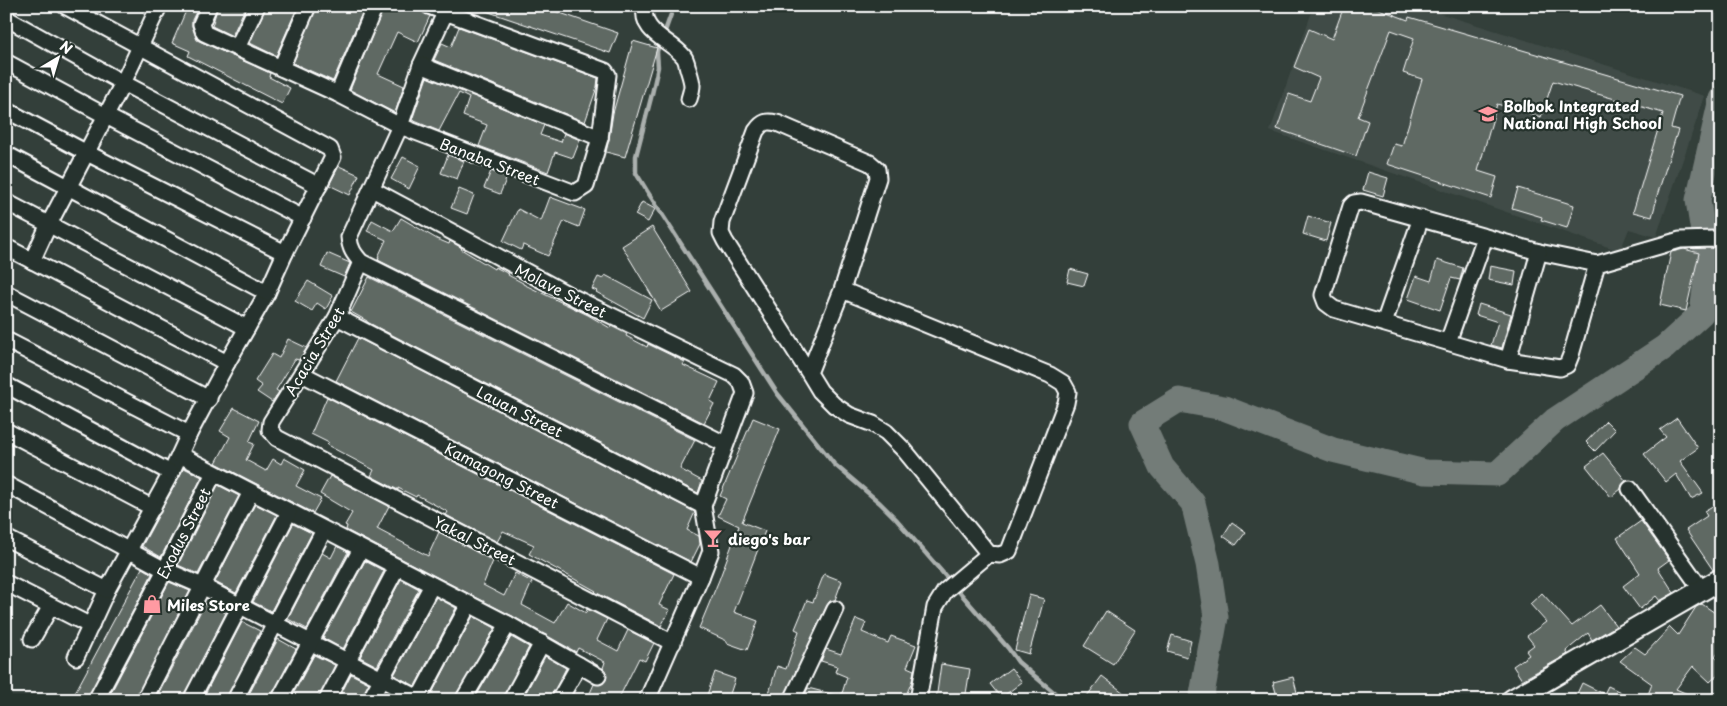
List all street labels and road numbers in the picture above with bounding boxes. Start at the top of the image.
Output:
street label: Banaba Street [437,131,543,191]
street label: Molave Street [511,257,611,323]
street label: Acacia Street [278,302,350,400]
street label: Lauan Street [473,379,567,443]
street label: Kamagong Street [441,436,563,514]
street label: Exodus Street [150,483,216,583]
street label: Yakal Street [430,509,520,571]

